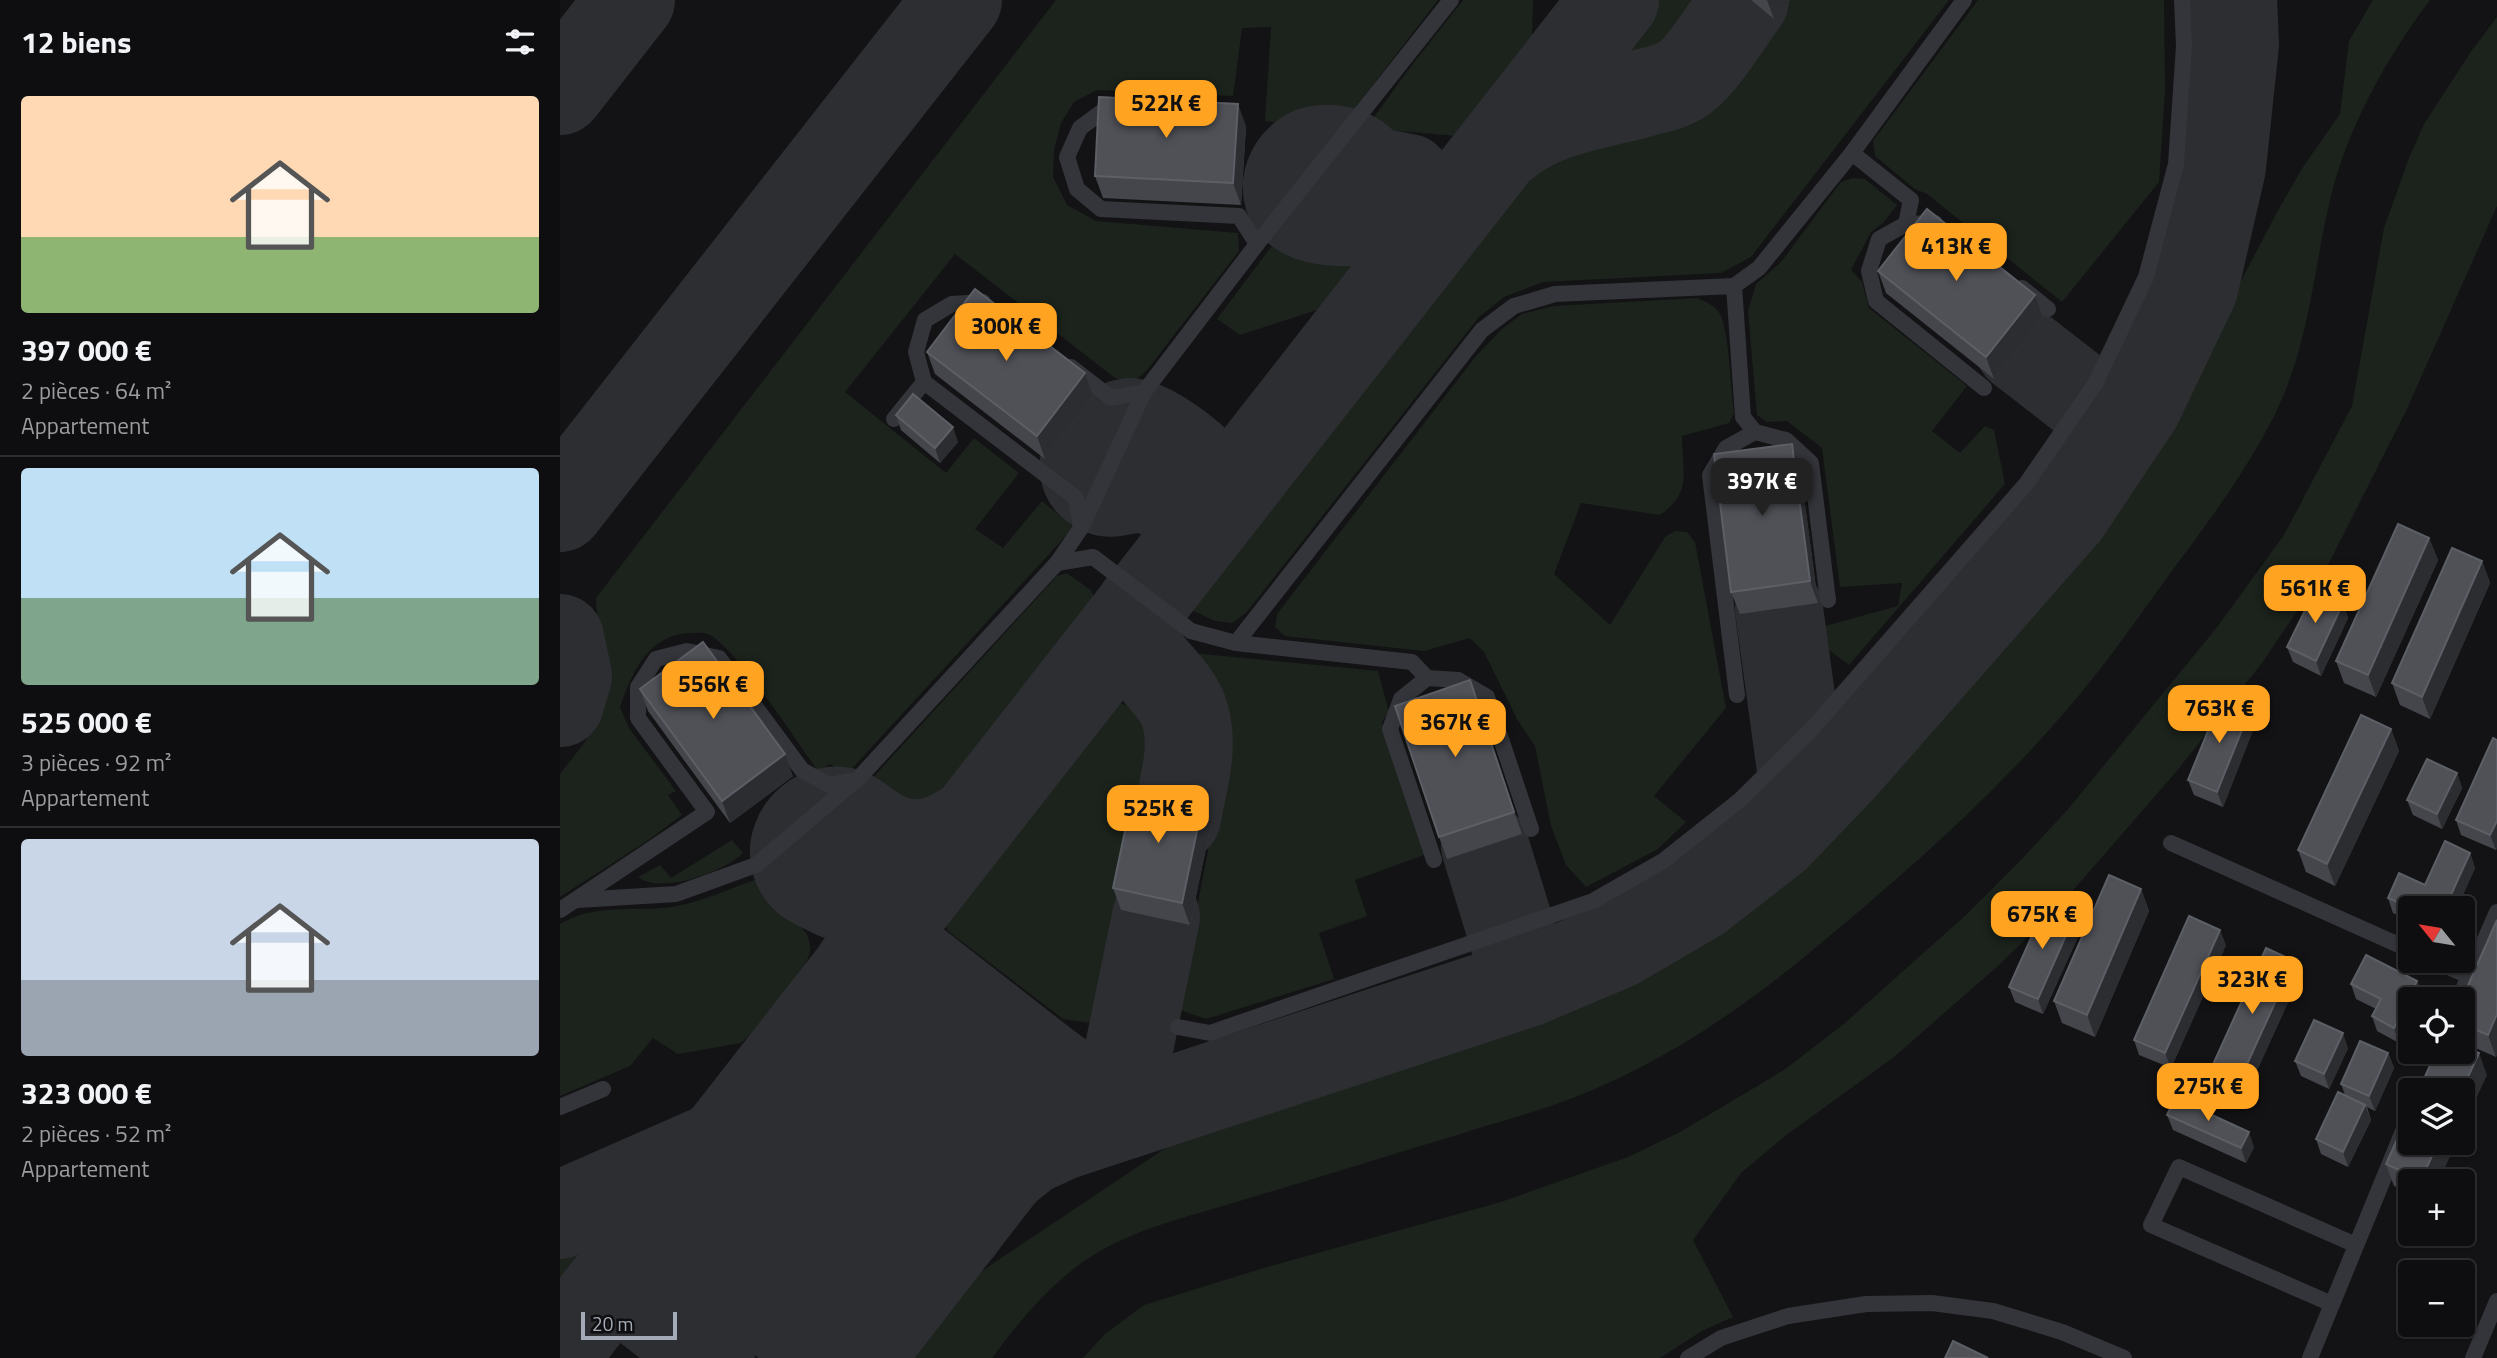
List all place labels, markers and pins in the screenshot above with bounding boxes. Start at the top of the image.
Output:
pin: 522K € [1109,80,1223,140]
pin: 413K € [1899,224,2013,283]
pin: 300K € [949,304,1063,363]
pin: 397K € [1705,458,1819,518]
pin: 561K € [2258,566,2372,625]
pin: 556K € [656,662,770,721]
pin: 763K € [2162,686,2276,745]
pin: 367K € [1398,700,1512,759]
pin: 525K € [1101,786,1215,845]
pin: 675K € [1985,892,2099,951]
pin: 323K € [2195,956,2309,1016]
pin: 275K € [2151,1064,2265,1123]

